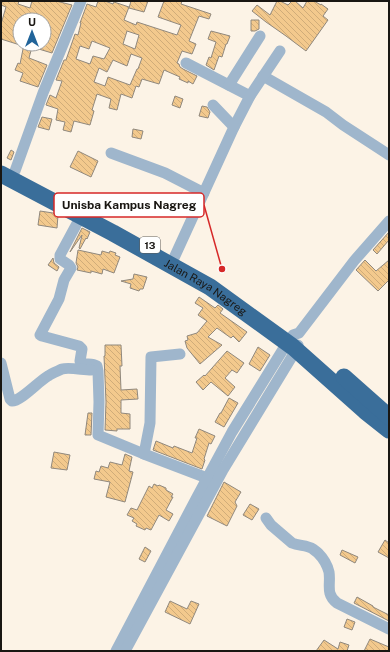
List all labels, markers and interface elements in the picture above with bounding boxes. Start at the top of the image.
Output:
north arrow [12,12,52,52]
text: U [28,16,36,28]
callout: Unisba Kampus Nagreg [54,193,204,217]
text: Unisba Kampus Nagreg [62,198,197,212]
road number: 13 [140,237,160,253]
street label: Jalan Raya Nagreg [162,257,249,318]

